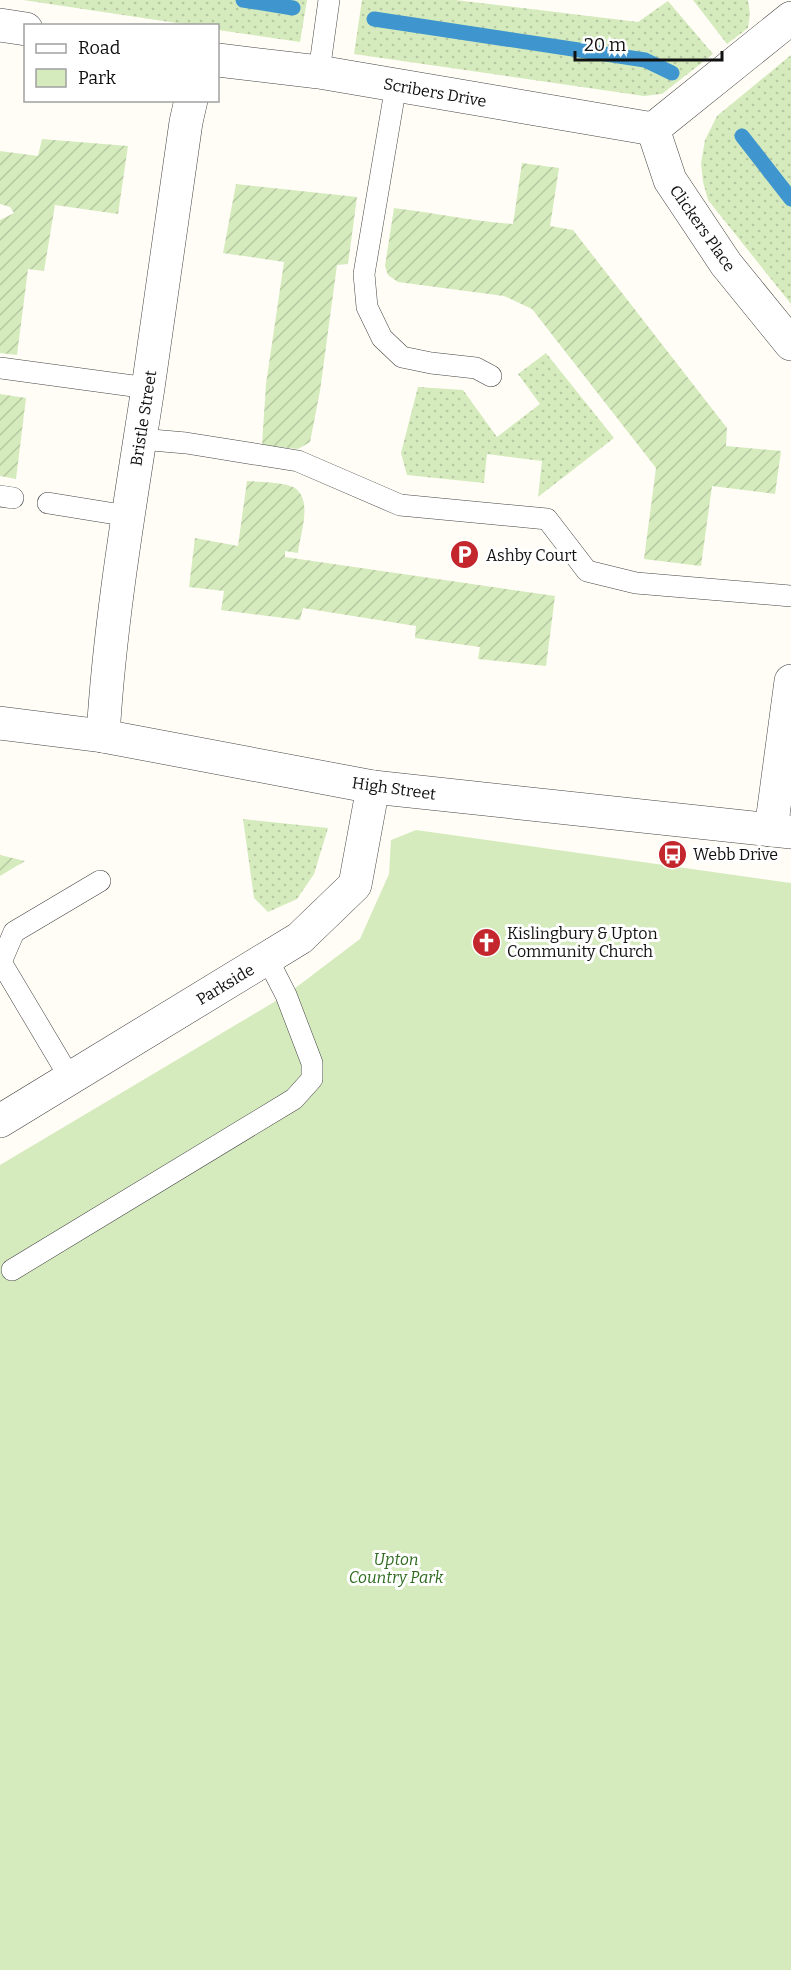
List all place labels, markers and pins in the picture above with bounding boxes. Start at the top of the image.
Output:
parking icon: Ashby Court [449,539,481,571]
place label: Ashby Court [486,546,577,565]
bus stop icon: Webb Drive [656,838,688,870]
place label: Webb Drive [693,845,778,864]
place label: Kislingbury & Upton Community Church [507,924,658,961]
church icon: Kislingbury & Upton Community Church [470,926,502,958]

